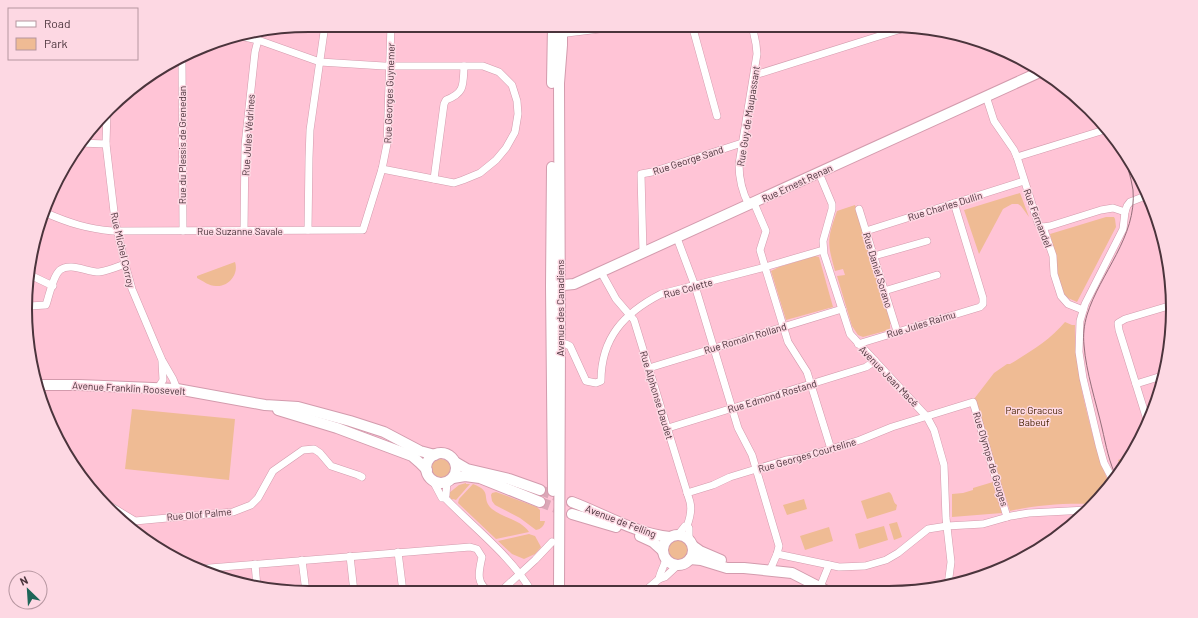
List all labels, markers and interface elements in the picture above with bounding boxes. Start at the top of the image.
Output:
legend [8,8,138,60]
text: Road [44,16,71,30]
text: Park [44,36,68,50]
street label: Rue Georges Guynemer [381,42,397,143]
street label: Rue Guy de Maupassant [734,65,762,167]
street label: Rue du Plessis de Grenedan [176,86,188,204]
street label: Rue Jules Védrines [239,93,257,176]
street label: Rue George Sand [651,143,725,177]
street label: Rue Ernest Renan [760,161,834,205]
street label: Rue Fernandel [1021,187,1055,249]
street label: Rue Charles Dullin [906,189,984,223]
street label: Rue Michel Corroy [108,211,138,289]
street label: Rue Suzanne Savale [197,225,283,237]
street label: Rue Daniel Sorano [861,231,895,309]
street label: Avenue des Canadiens [554,260,566,356]
street label: Rue Colette [662,276,714,300]
street label: Rue Jules Raimu [885,308,957,340]
street label: Rue Romain Rolland [702,320,788,356]
street label: Avenue Jean Macé [857,343,921,409]
street label: Rue Alphonse Daudet [638,349,676,441]
street label: Rue Edmond Rostand [726,377,818,415]
street label: Avenue Franklin Roosevelt [72,379,186,397]
park label: Parc Graccus Babeuf [1005,404,1063,428]
street label: Rue Olympe de Gouges [971,410,1011,508]
street label: Rue Georges Courteline [757,435,857,475]
street label: Avenue de Felling [584,502,658,540]
street label: Rue Olof Palme [166,505,232,523]
north arrow [8,570,48,610]
text: N [17,573,30,588]

